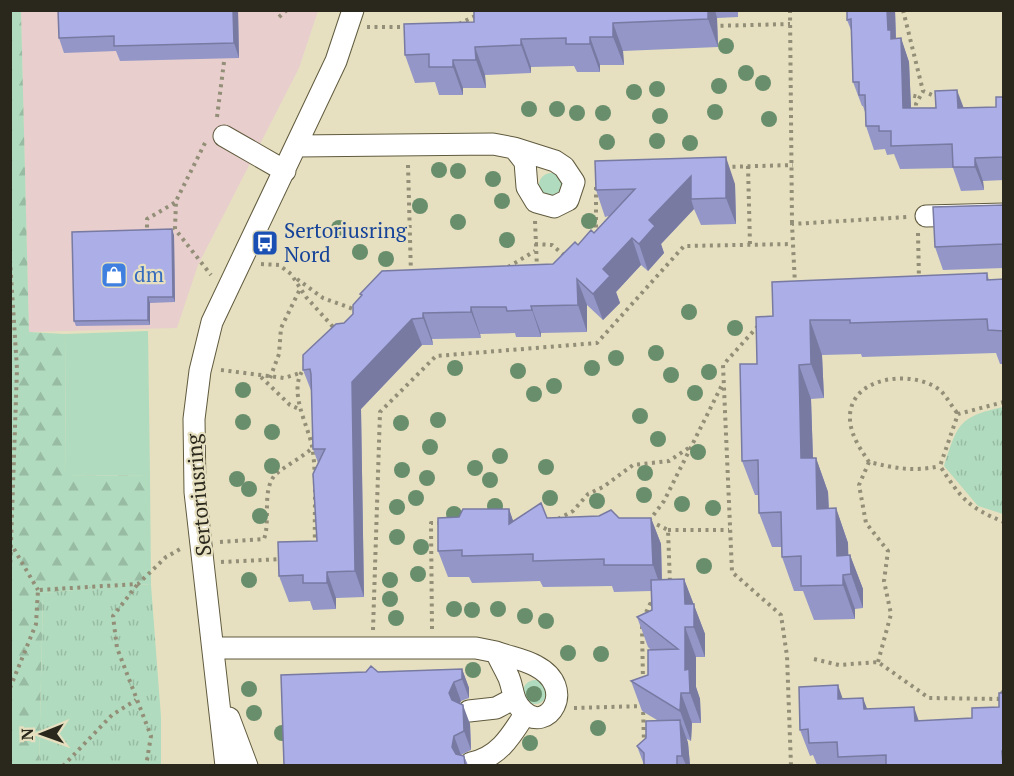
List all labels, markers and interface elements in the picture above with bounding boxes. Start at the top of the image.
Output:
place label: Sertoriusring Nord [284,216,408,268]
bus stop icon: Sertoriusring Nord [250,228,280,258]
shop icon: dm [99,260,129,290]
place label: dm [134,260,164,288]
street label: Sertoriusring [179,432,217,557]
north arrow [12,704,72,764]
text: N [16,728,38,741]

